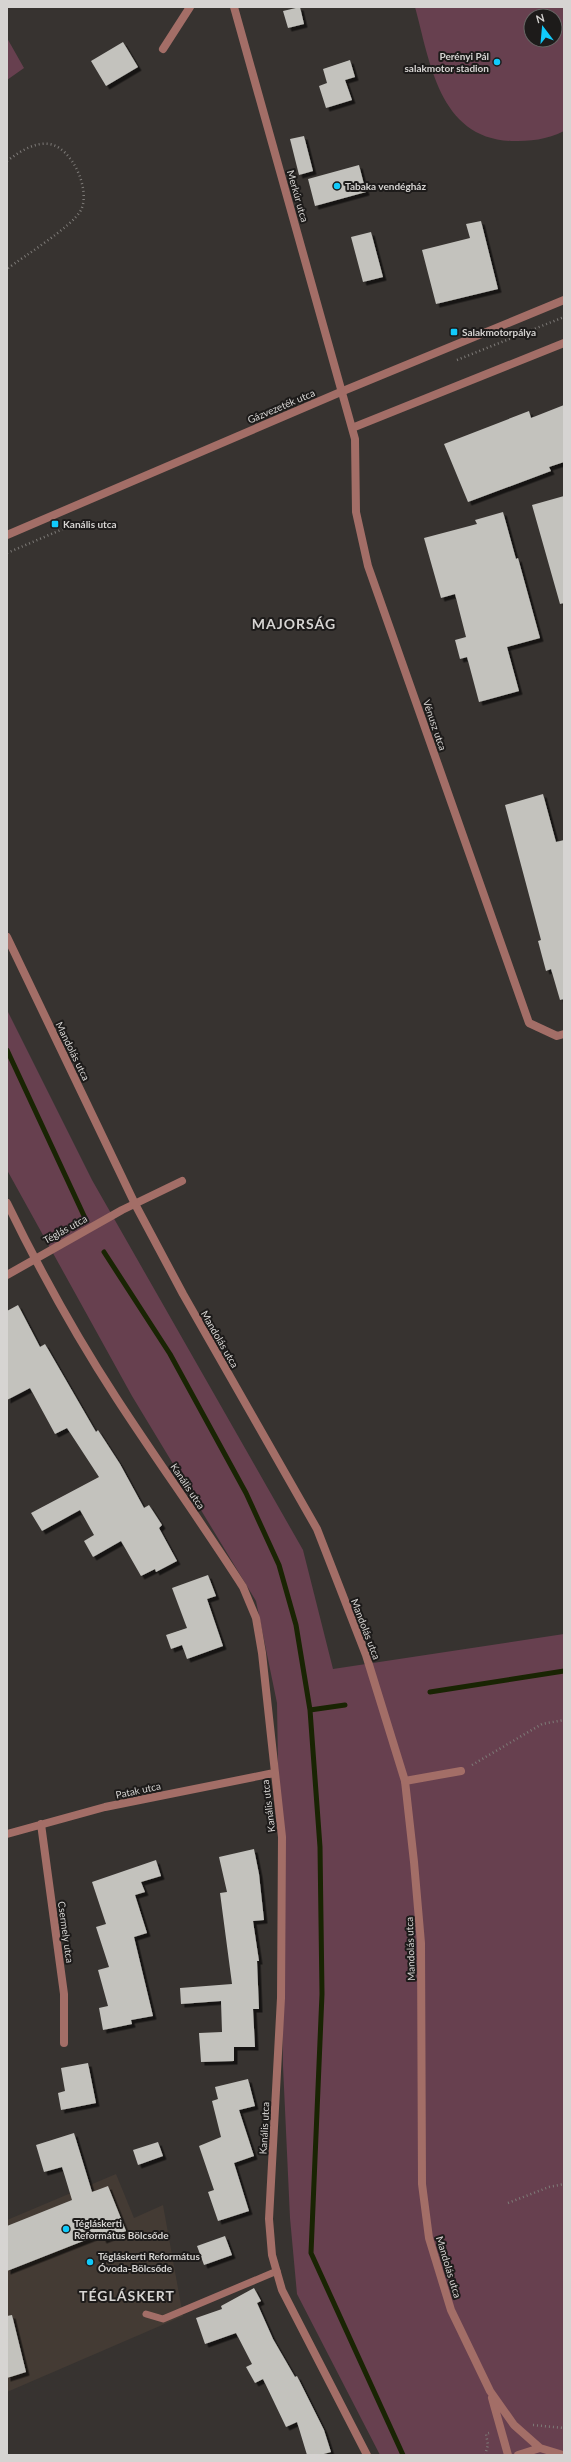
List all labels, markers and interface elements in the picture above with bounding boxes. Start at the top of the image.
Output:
north arrow [523,8,563,48]
text: N [534,10,546,25]
place label: Perényi Pál salakmotor stadion [404,50,489,74]
marker: Perényi Pál salakmotor stadion [492,57,502,67]
street label: Merkúr utca [285,169,311,223]
place label: Tabaka vendégház [345,180,426,192]
marker: Tabaka vendégház [332,181,342,191]
place label: Salakmotorpálya [462,326,536,338]
marker: Salakmotorpálya [449,327,459,337]
street label: Gázvezeték utca [245,386,317,426]
place label: Kanális utca [63,518,117,530]
marker: Kanális utca [50,519,60,529]
district label: MAJORSÁG [252,615,336,632]
street label: Vénusz utca [421,698,449,752]
street label: Mandolás utca [54,1020,92,1082]
street label: Téglás utca [41,1212,89,1246]
street label: Mandolás utca [199,1308,241,1370]
street label: Kanális utca [168,1461,208,1511]
street label: Mandolás utca [349,1597,383,1661]
street label: Patak utca [114,1779,162,1801]
street label: Kanális utca [259,1779,277,1833]
street label: Csermely utca [56,1900,76,1964]
street label: Mandolás utca [403,1917,417,1981]
street label: Kanális utca [257,2101,271,2155]
place label: Tégláskerti Református Bölcsőde [74,2217,169,2241]
marker: Tégláskerti Református Bölcsőde [61,2224,71,2234]
street label: Mandolás utca [434,2235,464,2299]
place label: Tégláskerti Református Óvoda-Bölcsőde [98,2250,200,2274]
marker: Tégláskerti Református Óvoda-Bölcsőde [85,2257,95,2267]
district label: TÉGLÁSKERT [79,2287,175,2304]

